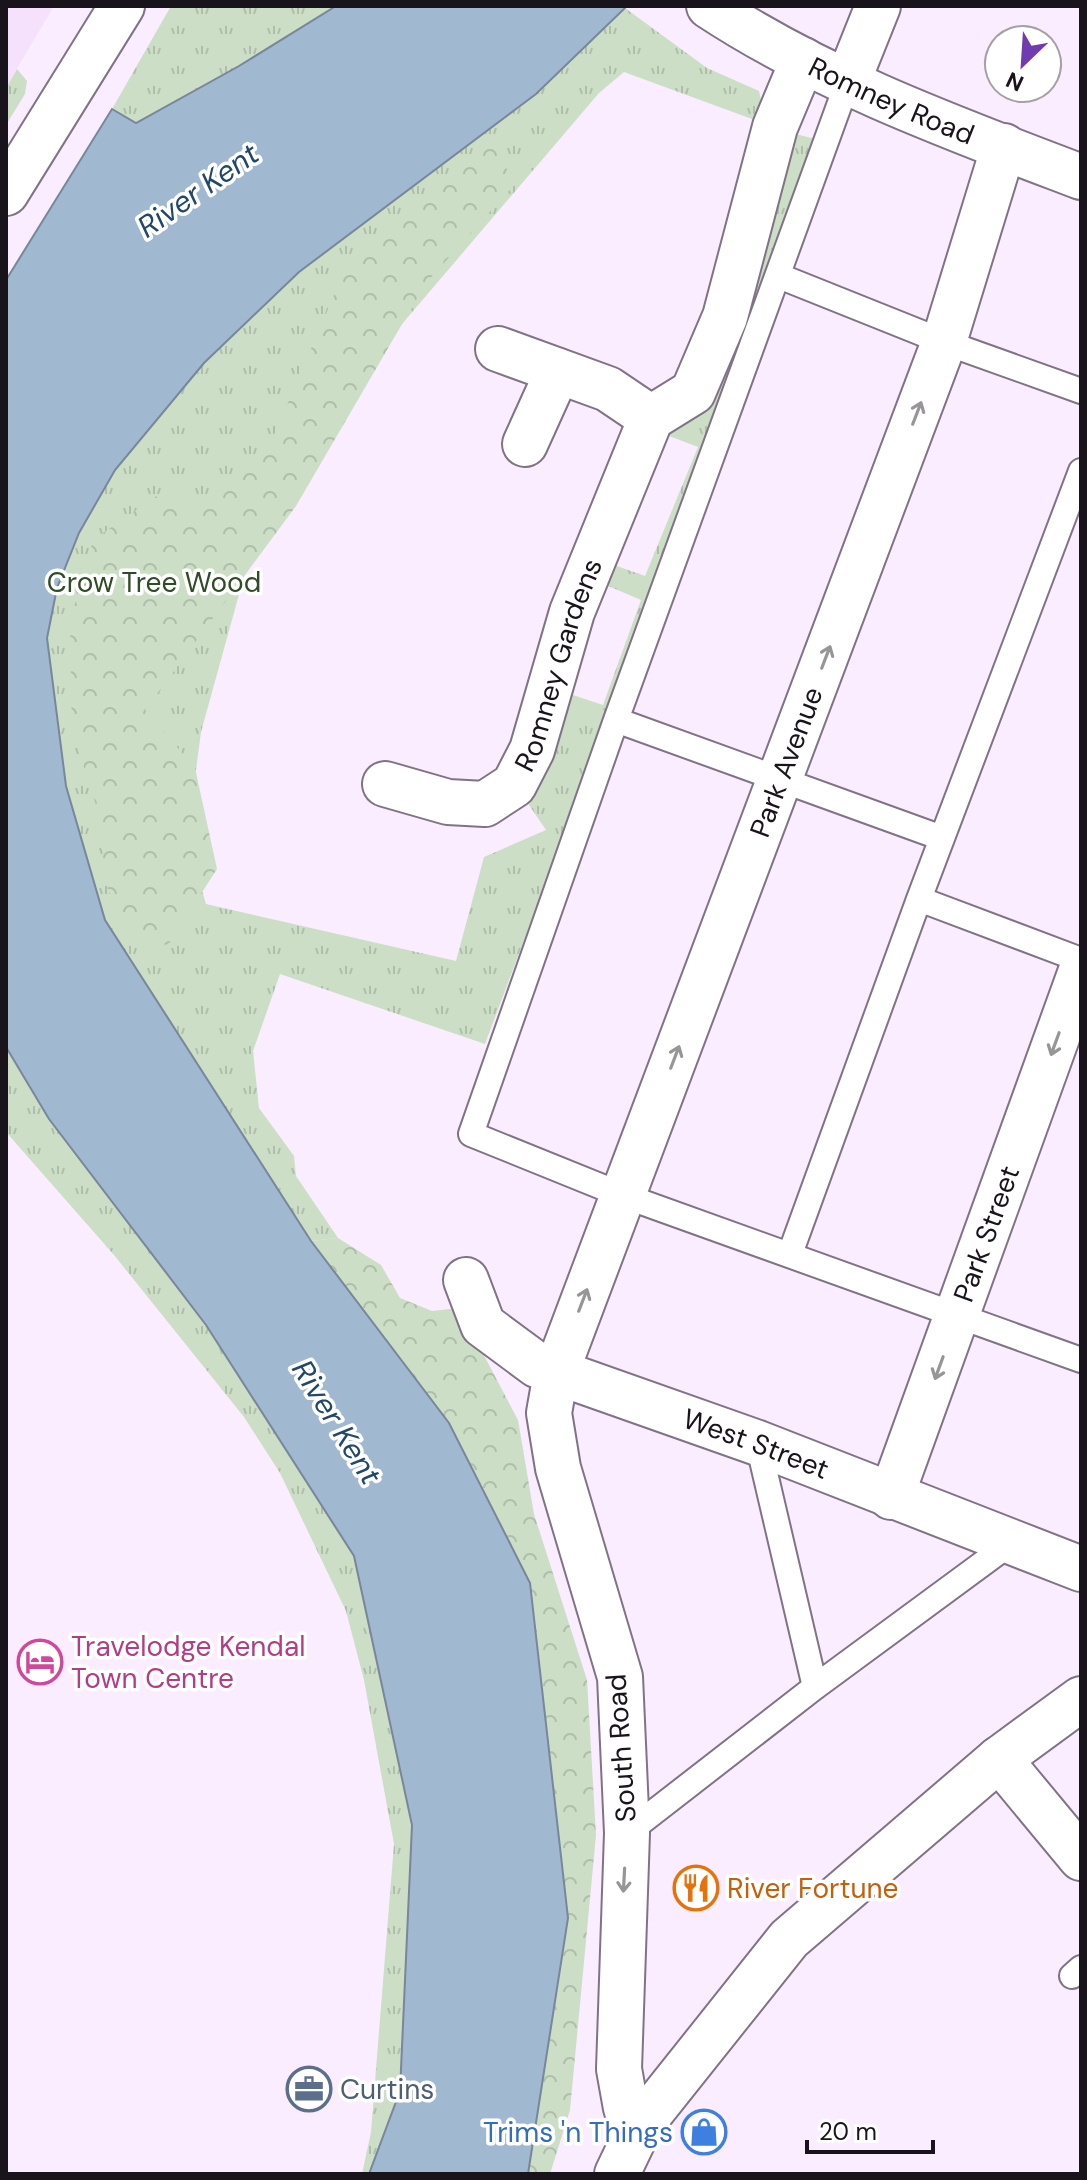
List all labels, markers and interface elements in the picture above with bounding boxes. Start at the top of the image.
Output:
north arrow [983,24,1063,104]
street label: Romney Road [803,48,980,153]
text: N [1001,65,1028,98]
water label: River Kent [130,134,267,246]
one-way arrow [911,401,925,426]
street label: Romney Gardens [506,553,610,778]
park label: Crow Tree Wood [47,564,261,601]
one-way arrow [820,645,834,669]
street label: Park Avenue [741,681,831,842]
one-way arrow [1046,1031,1061,1056]
one-way arrow [669,1045,683,1070]
street label: Park Street [945,1161,1028,1307]
one-way arrow [576,1288,591,1313]
water label: River Kent [283,1352,391,1492]
one-way arrow [930,1355,945,1380]
street label: West Street [678,1400,834,1487]
place label: Travelodge Kendal Town Centre [71,1628,305,1697]
hotel icon: Travelodge Kendal Town Centre [16,1638,64,1686]
street label: South Road [597,1673,645,1823]
restaurant icon: River Fortune [672,1864,720,1912]
one-way arrow [617,1866,632,1893]
place label: River Fortune [727,1870,898,1907]
office icon: Curtins [285,2065,333,2113]
place label: Curtins [340,2071,434,2108]
scale bar [807,2104,933,2154]
shop icon: Trims 'n Things [680,2108,728,2156]
place label: Trims 'n Things [483,2114,673,2151]
text: 20 m [819,2116,877,2147]

